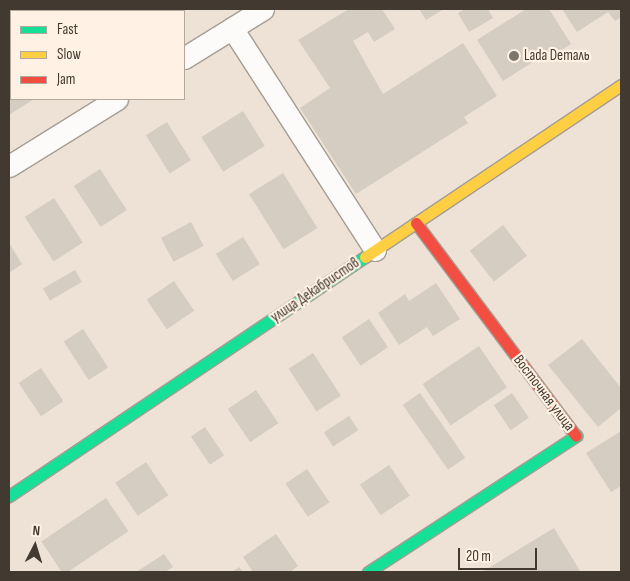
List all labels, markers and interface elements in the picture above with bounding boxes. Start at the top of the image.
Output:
legend [10,10,185,100]
text: Fast [57,20,78,39]
text: Slow [57,45,81,64]
place label: Lada Dеталь [524,47,590,65]
marker: Lada Dеталь [508,50,520,62]
text: Jam [57,70,75,89]
street label: улица Декабристов [267,254,363,326]
street label: Восточная улица [510,352,578,434]
north arrow [10,521,60,571]
text: N [32,522,41,539]
scale bar [460,538,539,570]
text: 20 m [466,547,491,566]

